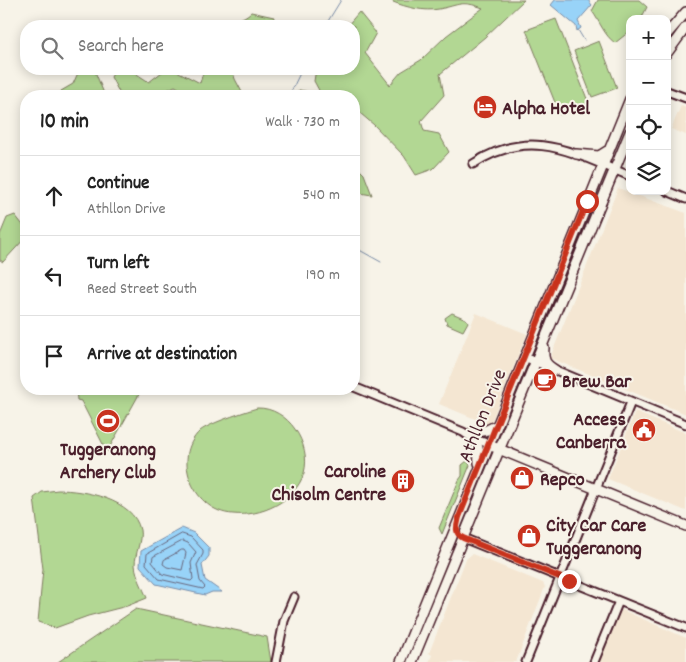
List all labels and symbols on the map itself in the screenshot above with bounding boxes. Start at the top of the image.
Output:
hotel icon: Alpha Hotel [472,94,498,120]
place label: Alpha Hotel [502,96,590,124]
route start [576,190,599,213]
street label: Athllon Drive [452,365,515,467]
cafe icon: Brew Bar [532,367,558,393]
place label: Brew Bar [562,369,632,397]
place label: Access Canberra [556,407,627,458]
sports icon: Tuggeranong Archery Club [95,408,121,434]
public building icon: Access Canberra [631,417,657,443]
place label: Tuggeranong Archery Club [60,437,157,488]
place label: Caroline Chisolm Centre [271,459,386,510]
shop icon: Repco [509,465,535,491]
place label: Repco [540,467,585,495]
building icon: Caroline Chisolm Centre [390,468,416,494]
place label: City Car Care Tuggeranong [546,513,647,564]
shop icon: City Car Care Tuggeranong [516,523,542,549]
route end [558,570,581,593]

